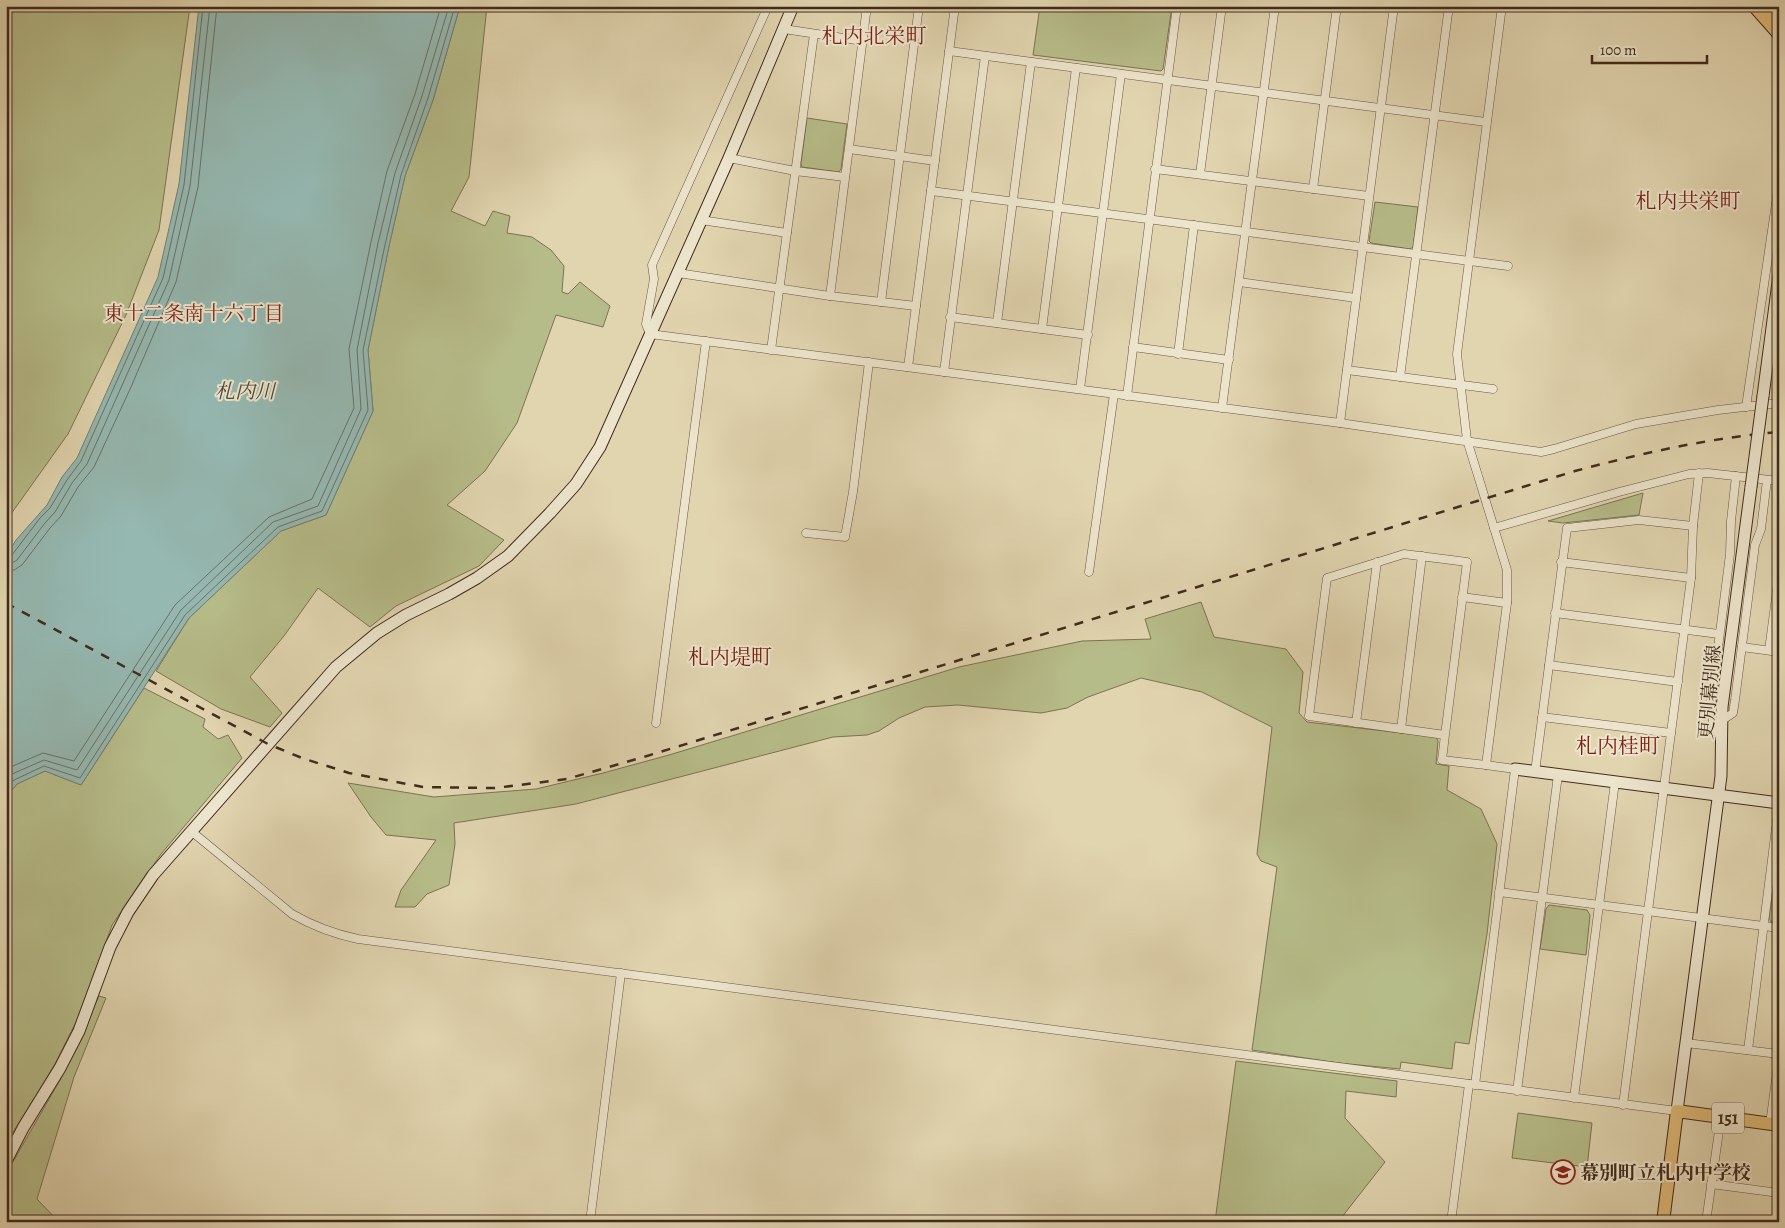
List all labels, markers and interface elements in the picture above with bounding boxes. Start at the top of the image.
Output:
district label: 札内北栄町 [822,22,927,50]
scale bar [1592,32,1708,64]
text: 100 m [1600,40,1637,60]
district label: 札内共栄町 [1636,187,1741,215]
district label: 東十二条南十六丁目 [104,300,284,327]
water label: 札内川 [215,378,277,405]
district label: 札内堤町 [688,643,772,671]
street label: 更別幕別線 [1693,644,1727,741]
district label: 札内桂町 [1576,732,1660,760]
road number: 151 [1712,1102,1744,1134]
school or university icon: 幕別町立札内中学校 [1550,1159,1576,1185]
place label: 幕別町立札内中学校 [1580,1160,1751,1186]

